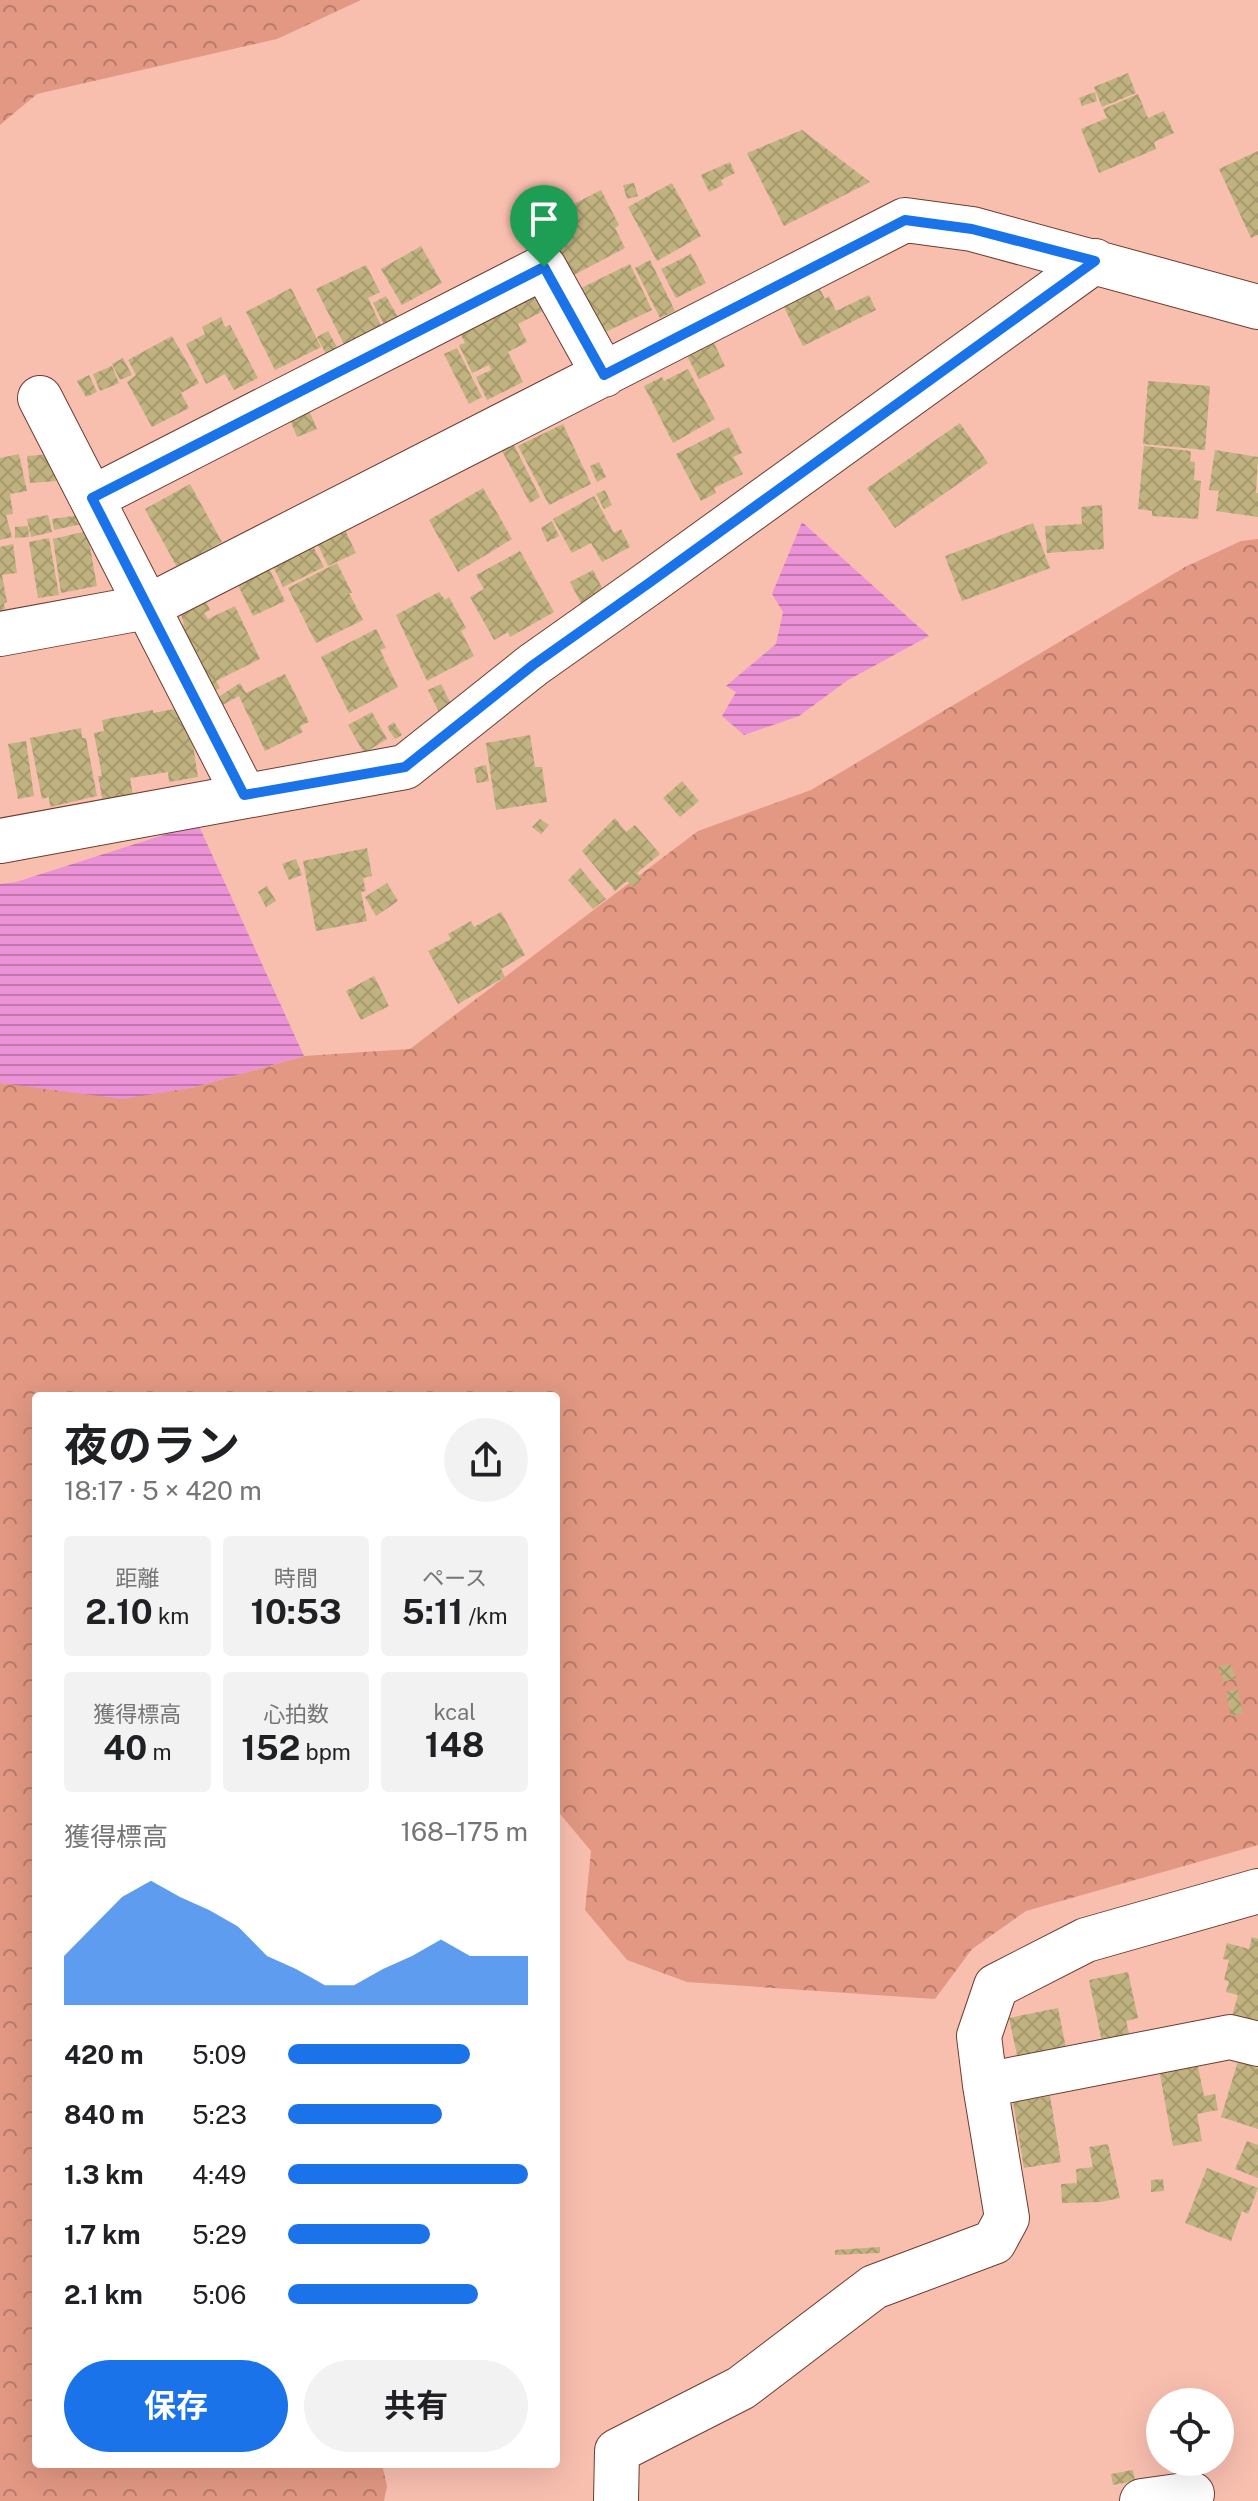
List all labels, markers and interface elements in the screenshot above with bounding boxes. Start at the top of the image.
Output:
pin [510,185,578,267]
icon: arrive [522,197,566,241]
button: share [444,1418,528,1502]
text: 夜のラン [64,1419,240,1471]
text: 18:17 · 5 × 420 m [64,1475,262,1506]
text: 距離 [115,1565,159,1591]
text: 時間 [274,1565,318,1591]
text: ペース [422,1565,487,1591]
text: 2.10 [85,1592,153,1632]
text: 10:53 [250,1592,342,1632]
text: 5:11 [402,1592,463,1632]
text: km [153,1603,189,1629]
text: /km [463,1603,508,1629]
text: kcal [433,1699,476,1725]
text: 獲得標高 [93,1701,181,1727]
text: 心拍数 [263,1701,329,1727]
text: 148 [425,1725,485,1765]
text: 40 [103,1728,147,1768]
text: 152 [241,1728,300,1768]
text: m [147,1739,172,1765]
text: bpm [300,1739,351,1765]
text: 168–175 m [400,1816,528,1847]
text: 獲得標高 [64,1821,168,1852]
text: 420 m [64,2039,143,2070]
text: 5:09 [192,2039,247,2070]
text: 840 m [64,2099,144,2130]
text: 5:23 [192,2099,247,2130]
text: 1.3 km [64,2159,144,2190]
text: 4:49 [192,2159,247,2190]
text: 1.7 km [64,2219,141,2250]
text: 5:29 [192,2219,247,2250]
text: 2.1 km [64,2279,143,2310]
text: 5:06 [192,2279,246,2310]
button: 保存 [64,2360,288,2452]
button: 共有 [304,2360,528,2452]
map controls [1146,2388,1234,2476]
button: locate [1146,2388,1234,2476]

